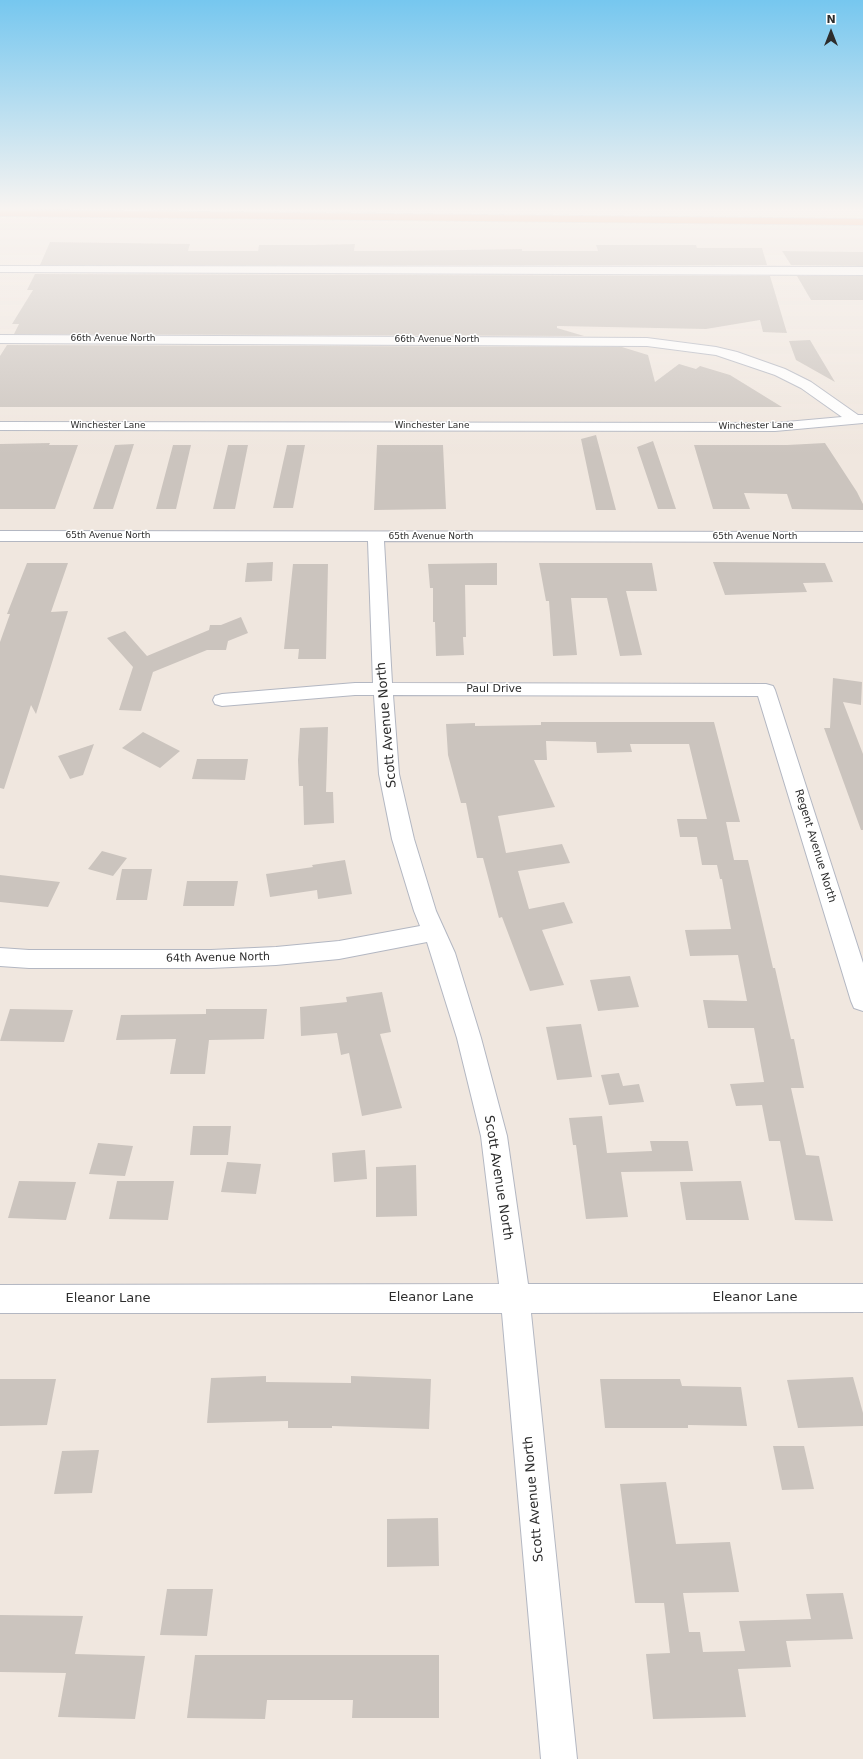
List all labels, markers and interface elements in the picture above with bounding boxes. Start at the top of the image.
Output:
north arrow [811,12,851,52]
text: N [826,13,836,26]
street label: 66th Avenue North [70,334,156,344]
street label: 66th Avenue North [394,335,480,345]
street label: Winchester Lane [718,420,794,432]
street label: Winchester Lane [70,421,146,431]
street label: Winchester Lane [394,421,470,431]
street label: 65th Avenue North [65,531,151,541]
street label: 65th Avenue North [388,532,474,542]
street label: 65th Avenue North [712,532,798,542]
street label: Scott Avenue North [374,661,400,789]
street label: Paul Drive [466,682,522,696]
street label: Regent Avenue North [792,788,838,904]
street label: 64th Avenue North [166,950,270,966]
street label: Scott Avenue North [480,1114,516,1242]
street label: Eleanor Lane [389,1290,473,1306]
street label: Eleanor Lane [713,1290,797,1306]
street label: Eleanor Lane [66,1291,150,1307]
street label: Scott Avenue North [521,1435,547,1563]

